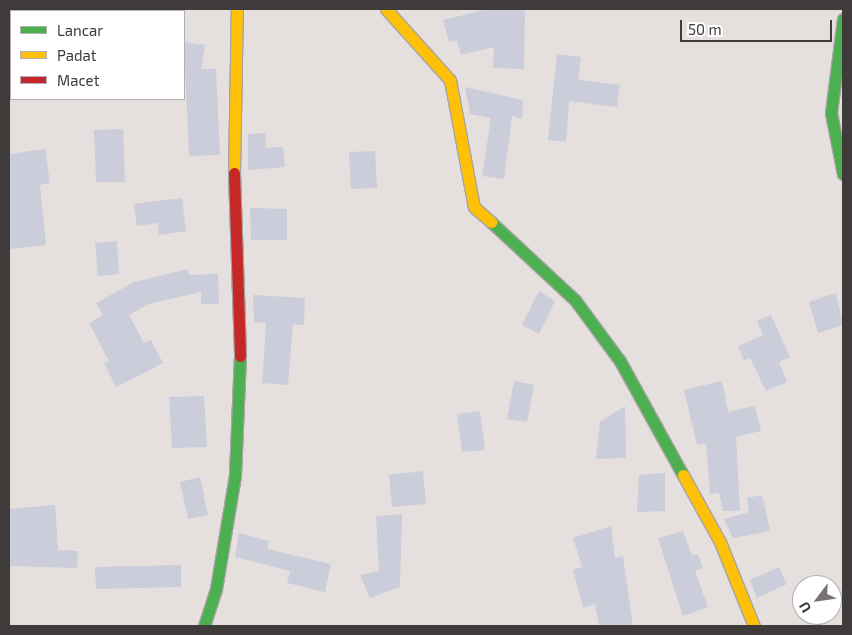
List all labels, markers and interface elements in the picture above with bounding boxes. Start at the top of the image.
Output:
legend [10,10,185,100]
scale bar [682,10,834,42]
text: 50 m [688,20,722,38]
text: Lancar [57,21,103,39]
text: Padat [57,46,97,64]
text: Macet [57,71,99,89]
north arrow [792,575,842,625]
text: U [795,599,814,616]

